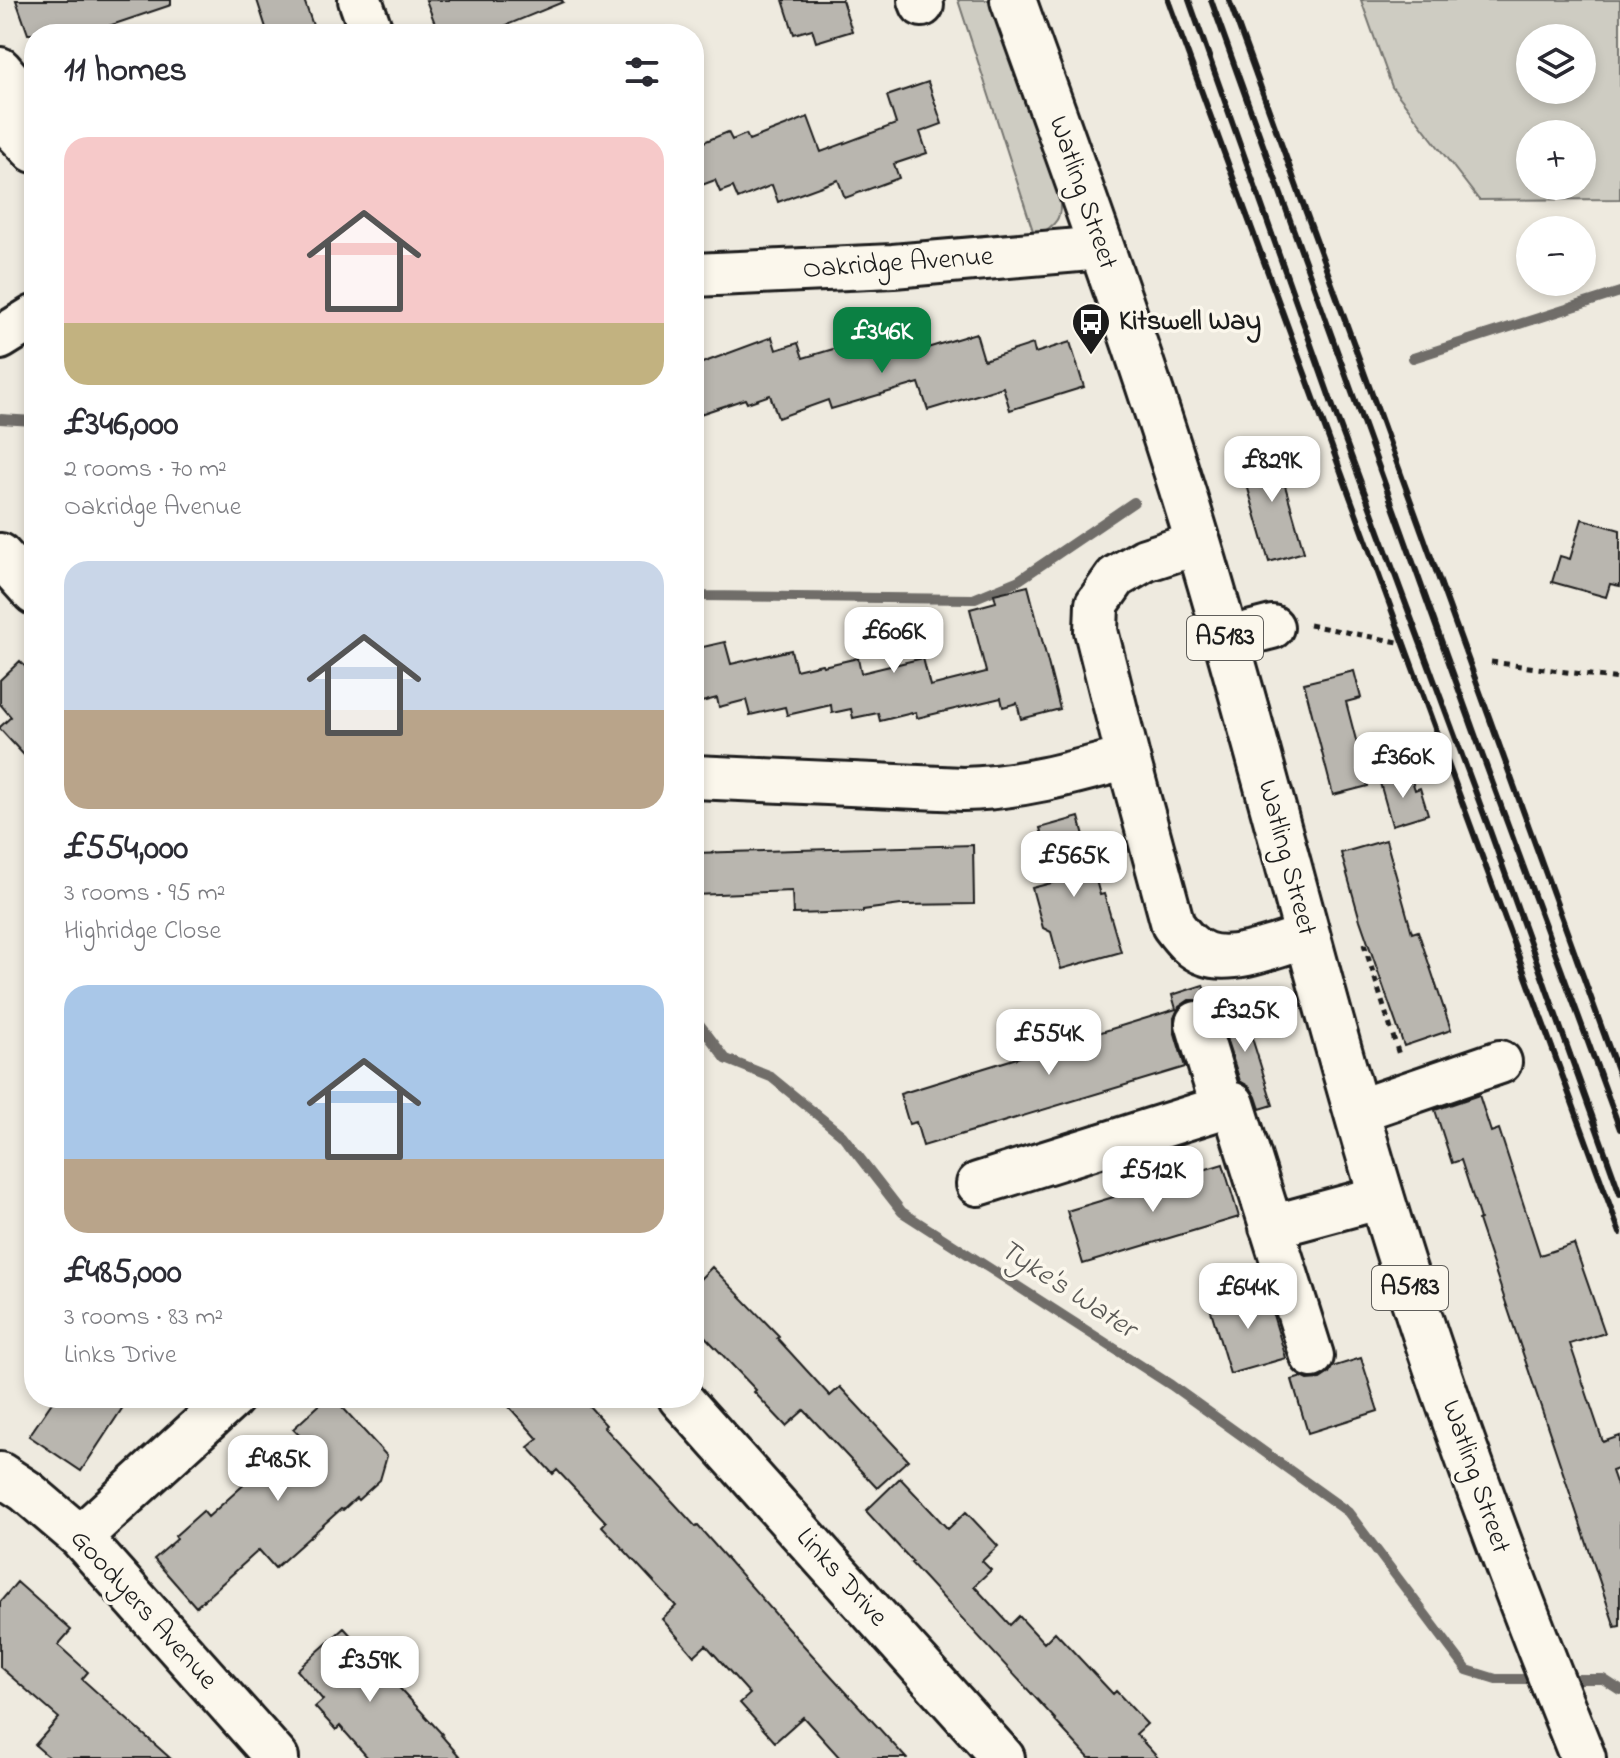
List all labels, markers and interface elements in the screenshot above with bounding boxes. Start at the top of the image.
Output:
map controls [1516,24,1596,296]
button: layers [1516,24,1596,104]
text: 11 homes [64,47,187,97]
icon: filters [620,50,664,94]
street label: Watling Street [1037,111,1127,275]
button: + [1516,120,1596,200]
icon: home [292,189,436,333]
button: − [1516,216,1596,296]
street label: Oakridge Avenue [801,237,995,291]
bus stop icon: Kitswell Way [1070,301,1112,356]
place label: Kitswell Way [1119,302,1261,343]
pin: £346K [826,307,938,375]
text: £346K [851,314,913,352]
text: £346,000 [64,401,178,451]
pin: £829K [1216,436,1328,504]
text: £829K [1242,443,1302,481]
text: 2 rooms · 70 m² [64,451,227,489]
text: Oakridge Avenue [64,489,241,527]
pin: £606K [838,607,950,675]
icon: home [292,613,436,757]
text: £606K [862,614,926,652]
road number: A5183 [1187,616,1263,660]
pin: £360K [1347,732,1459,800]
text: £360K [1372,739,1434,777]
street label: Watling Street [1246,775,1326,941]
text: £554,000 [64,825,188,875]
pin: £565K [1018,831,1130,899]
text: £565K [1039,838,1109,876]
text: 3 rooms · 95 m² [64,875,225,913]
text: Highridge Close [64,913,221,951]
pin: £325K [1189,986,1301,1054]
text: £325K [1211,993,1279,1031]
pin: £554K [993,1009,1105,1077]
text: £554K [1014,1016,1084,1054]
icon: home [292,1037,436,1181]
pin: £512K [1097,1146,1209,1214]
text: £512K [1120,1153,1186,1191]
water label: Tyke's Water [990,1229,1148,1353]
text: £485,000 [64,1249,182,1299]
pin: £644K [1192,1263,1304,1331]
road number: A5183 [1372,1266,1448,1310]
text: £644K [1217,1270,1279,1308]
text: 3 rooms · 83 m² [64,1299,223,1337]
text: Links Drive [64,1337,177,1375]
street label: Watling Street [1430,1395,1520,1559]
pin: £485K [222,1435,334,1503]
text: £485K [246,1442,310,1480]
street label: Links Drive [785,1519,897,1637]
street label: Goodyers Avenue [59,1520,227,1700]
pin: £359K [314,1636,426,1704]
text: £359K [339,1643,401,1681]

